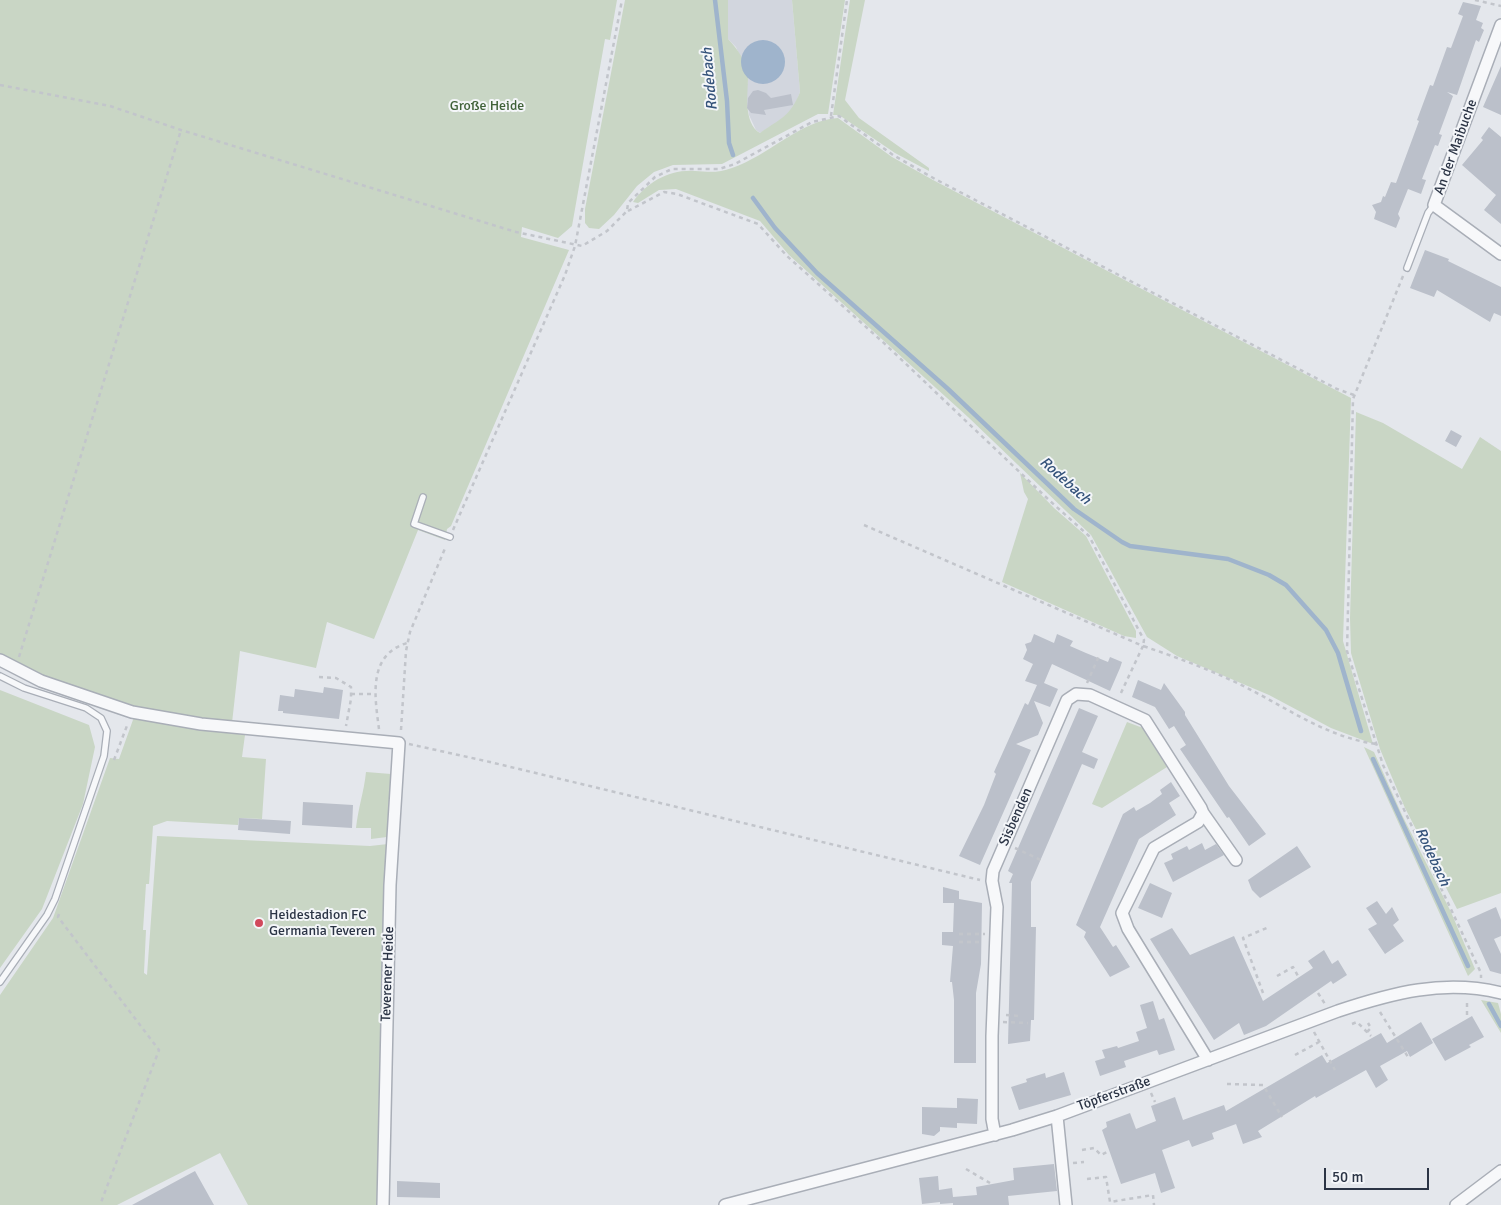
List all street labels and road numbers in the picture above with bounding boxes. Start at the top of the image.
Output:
street label: An der Maibuche [1431,97,1481,197]
street label: Sisbenden [996,785,1036,849]
street label: Teverener Heide [378,926,398,1022]
street label: Töpferstraße [1075,1073,1153,1115]

